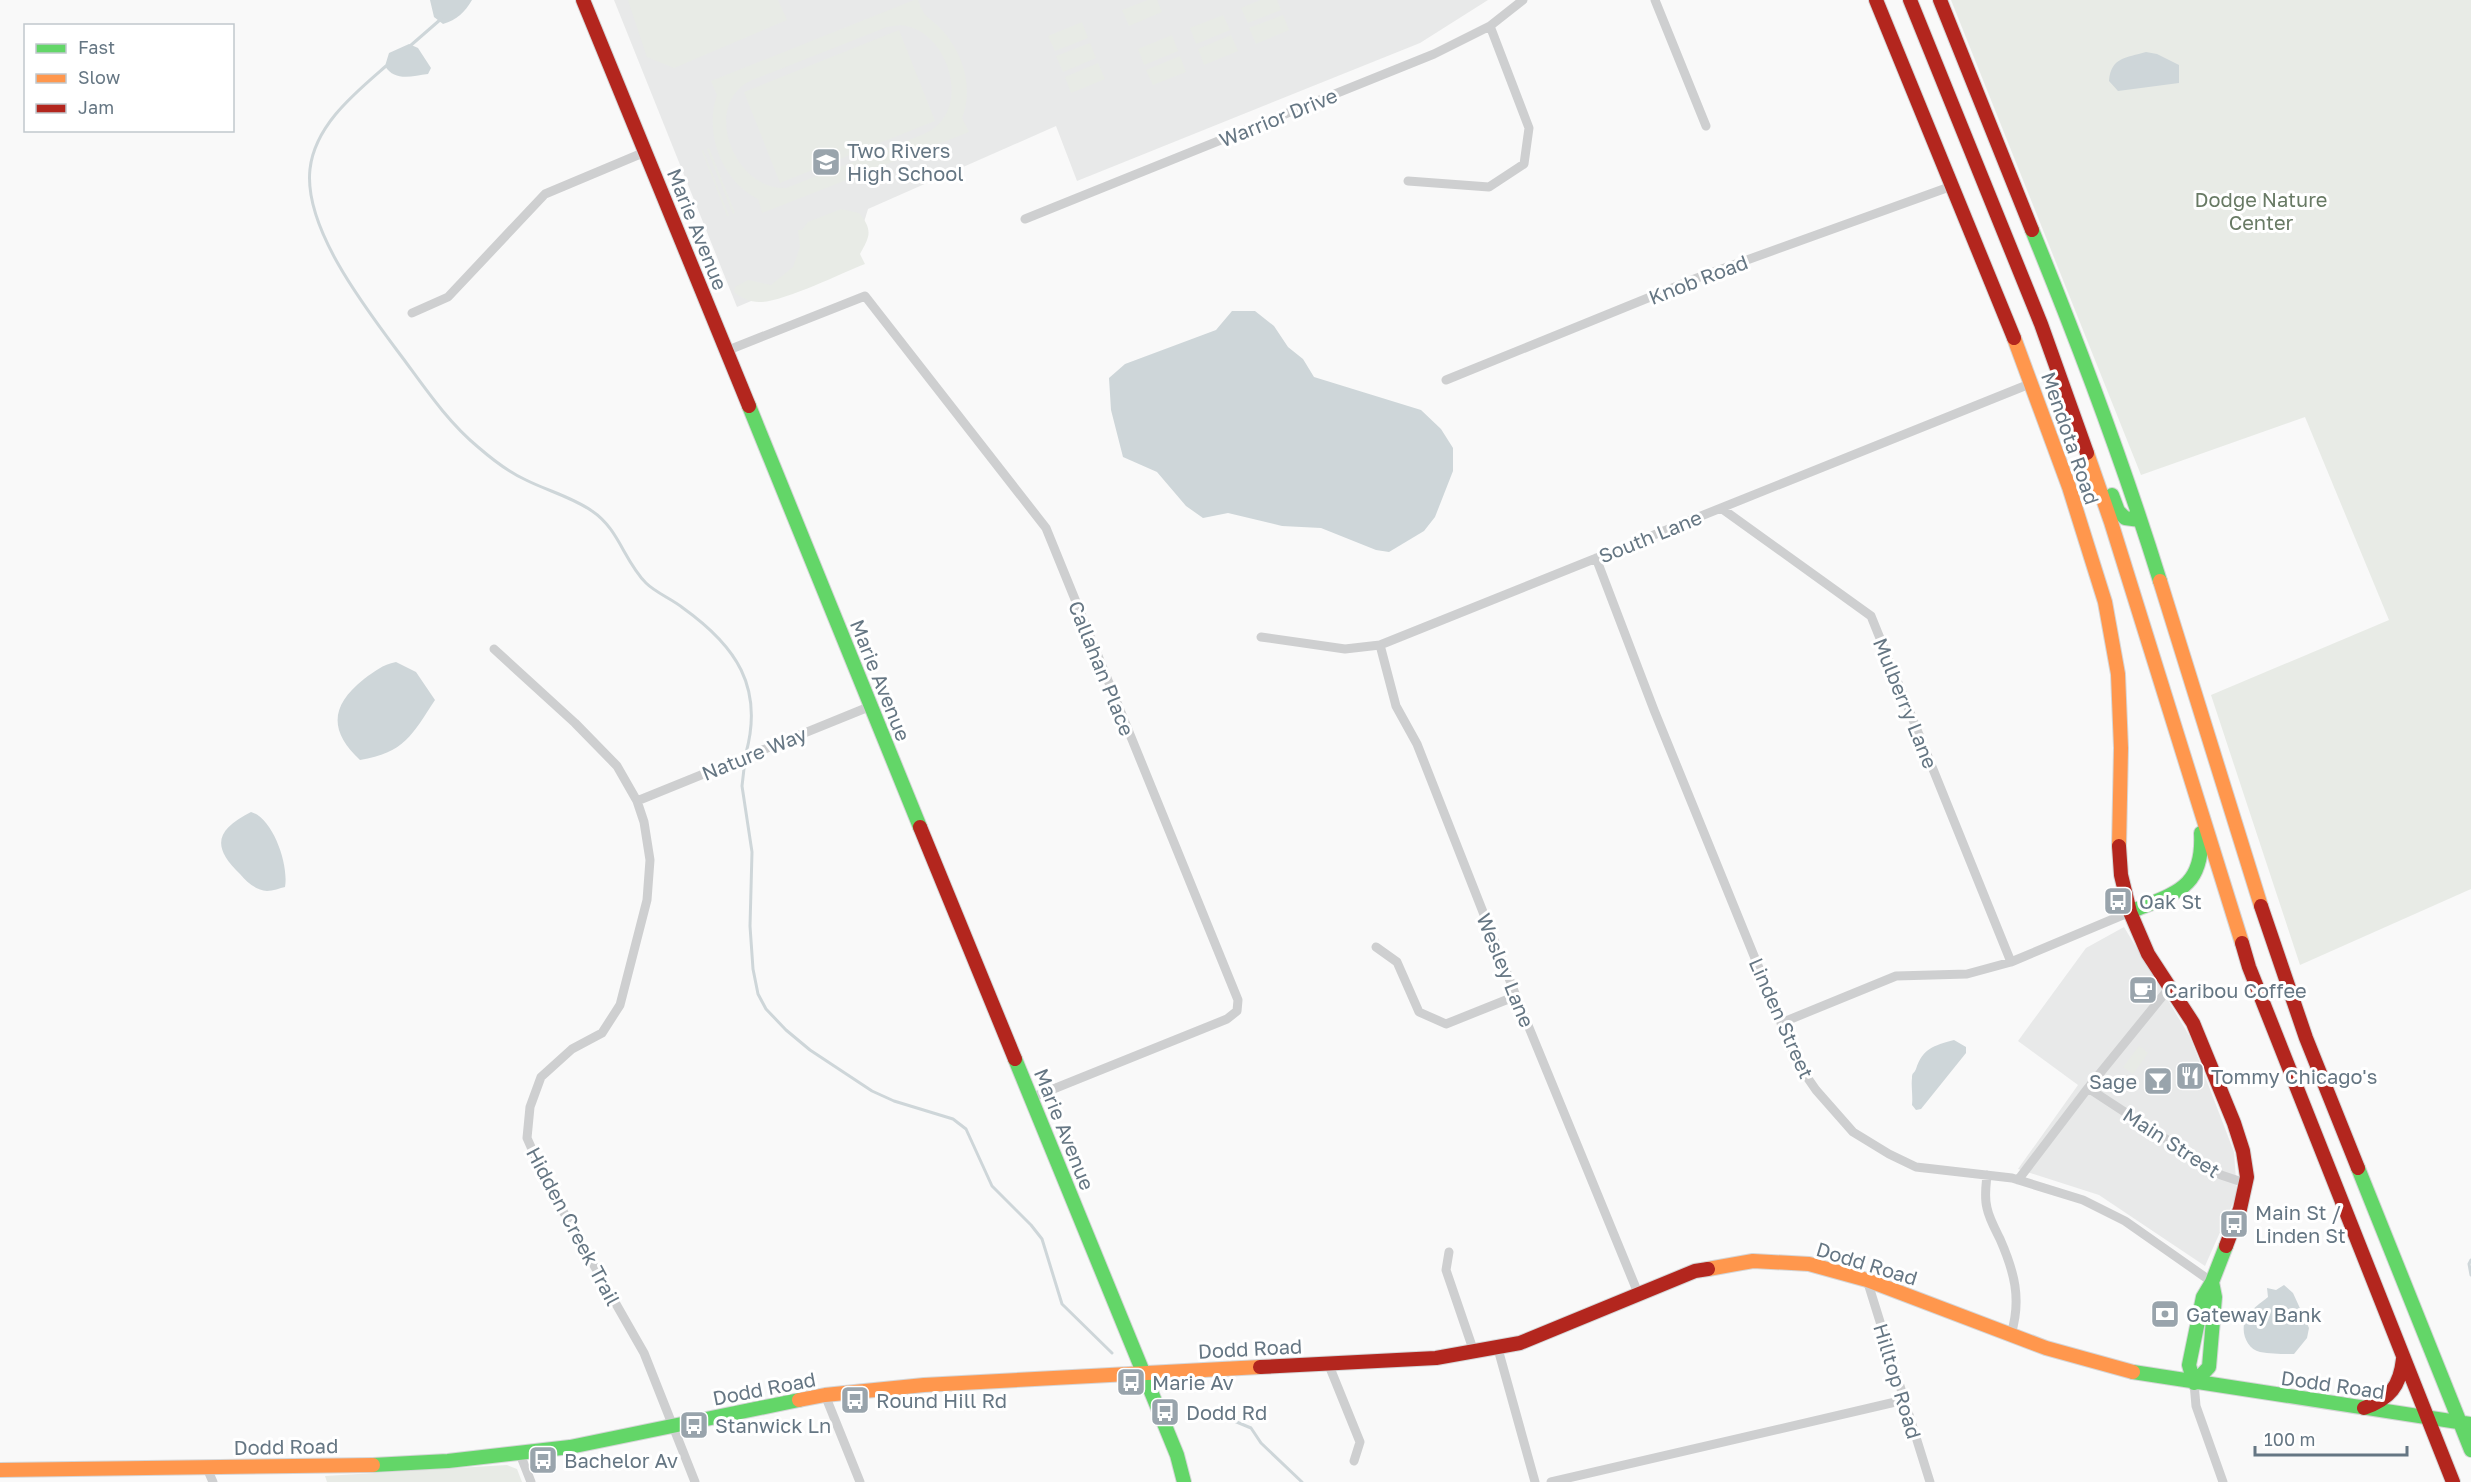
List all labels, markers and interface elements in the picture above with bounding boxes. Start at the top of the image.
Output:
legend [24,24,234,132]
text: Fast [78,36,115,58]
text: Slow [78,66,121,88]
street label: Warrior Drive [1216,82,1340,152]
text: Jam [78,96,114,118]
place label: Two Rivers High School [847,138,964,185]
school or university icon: Two Rivers High School [810,146,842,178]
street label: Marie Avenue [663,165,733,293]
park label: Dodge Nature Center [2195,187,2327,234]
street label: Knob Road [1645,249,1751,309]
street label: Mendota Road [2037,369,2105,507]
street label: South Lane [1595,504,1705,568]
street label: Callahan Place [1064,597,1140,739]
street label: Marie Avenue [846,616,916,744]
street label: Mulberry Lane [1869,634,1943,772]
street label: Nature Way [698,721,810,785]
bus stop icon: Oak St [2102,885,2134,917]
place label: Oak St [2139,889,2202,913]
street label: Wesley Lane [1472,909,1540,1031]
street label: Linden Street [1745,954,1819,1082]
cafe icon: Caribou Coffee [2127,974,2159,1006]
place label: Caribou Coffee [2164,978,2307,1002]
restaurant icon: Tommy Chicago's [2174,1060,2206,1092]
place label: Tommy Chicago's [2211,1064,2377,1088]
street label: Marie Avenue [1030,1065,1100,1193]
bar icon: Sage [2142,1065,2174,1097]
place label: Sage [2089,1069,2137,1093]
street label: Main Street [2119,1102,2225,1182]
street label: Hidden Creek Trail [522,1143,626,1309]
place label: Main St / Linden St [2255,1200,2346,1247]
bus stop icon: Main St / Linden St [2218,1208,2250,1240]
street label: Dodd Road [1813,1236,1921,1290]
bank icon: Gateway Bank [2149,1298,2181,1330]
place label: Gateway Bank [2186,1302,2322,1326]
street label: Hilltop Road [1869,1320,1927,1442]
street label: Dodd Road [1197,1333,1303,1363]
street label: Dodd Road [2280,1365,2386,1403]
street label: Dodd Road [710,1366,818,1410]
bus stop icon: Marie Av [1115,1366,1147,1398]
place label: Marie Av [1152,1370,1234,1394]
bus stop icon: Round Hill Rd [839,1384,871,1416]
place label: Round Hill Rd [876,1388,1007,1412]
bus stop icon: Dodd Rd [1149,1396,1181,1428]
place label: Dodd Rd [1186,1400,1267,1424]
bus stop icon: Stanwick Ln [678,1409,710,1441]
place label: Stanwick Ln [715,1413,831,1437]
scale bar [2255,1419,2406,1457]
text: 100 m [2264,1428,2315,1450]
street label: Dodd Road [233,1433,339,1459]
bus stop icon: Bachelor Av [527,1444,559,1476]
place label: Bachelor Av [564,1448,678,1472]

